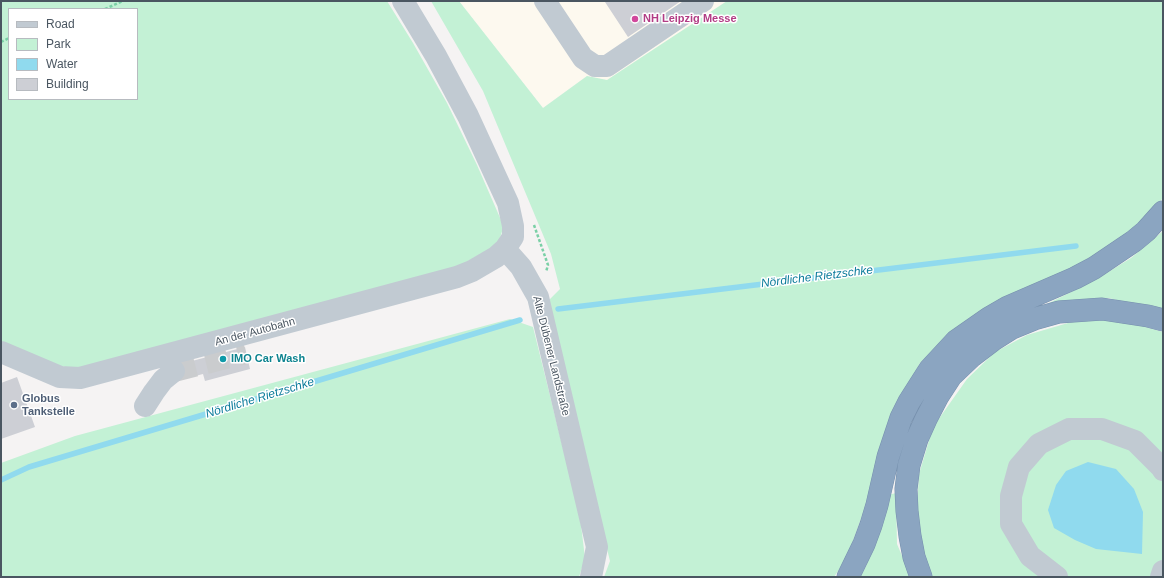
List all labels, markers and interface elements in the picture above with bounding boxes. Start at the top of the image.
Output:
legend [8,8,138,100]
place label: NH Leipzig Messe [643,12,737,26]
marker: NH Leipzig Messe [630,14,640,24]
text: Road [46,17,75,31]
text: Park [46,37,71,51]
text: Water [46,57,78,71]
text: Building [46,77,89,91]
water label: Nördliche Rietzschke [760,263,874,291]
street label: Alte Dübener Landstraße [530,295,572,417]
street label: An der Autobahn [213,315,297,349]
place label: IMO Car Wash [231,352,305,366]
marker: IMO Car Wash [218,354,228,364]
water label: Nördliche Rietzschke [204,375,316,421]
place label: Globus Tankstelle [22,392,75,418]
marker: Globus Tankstelle [9,400,19,410]

